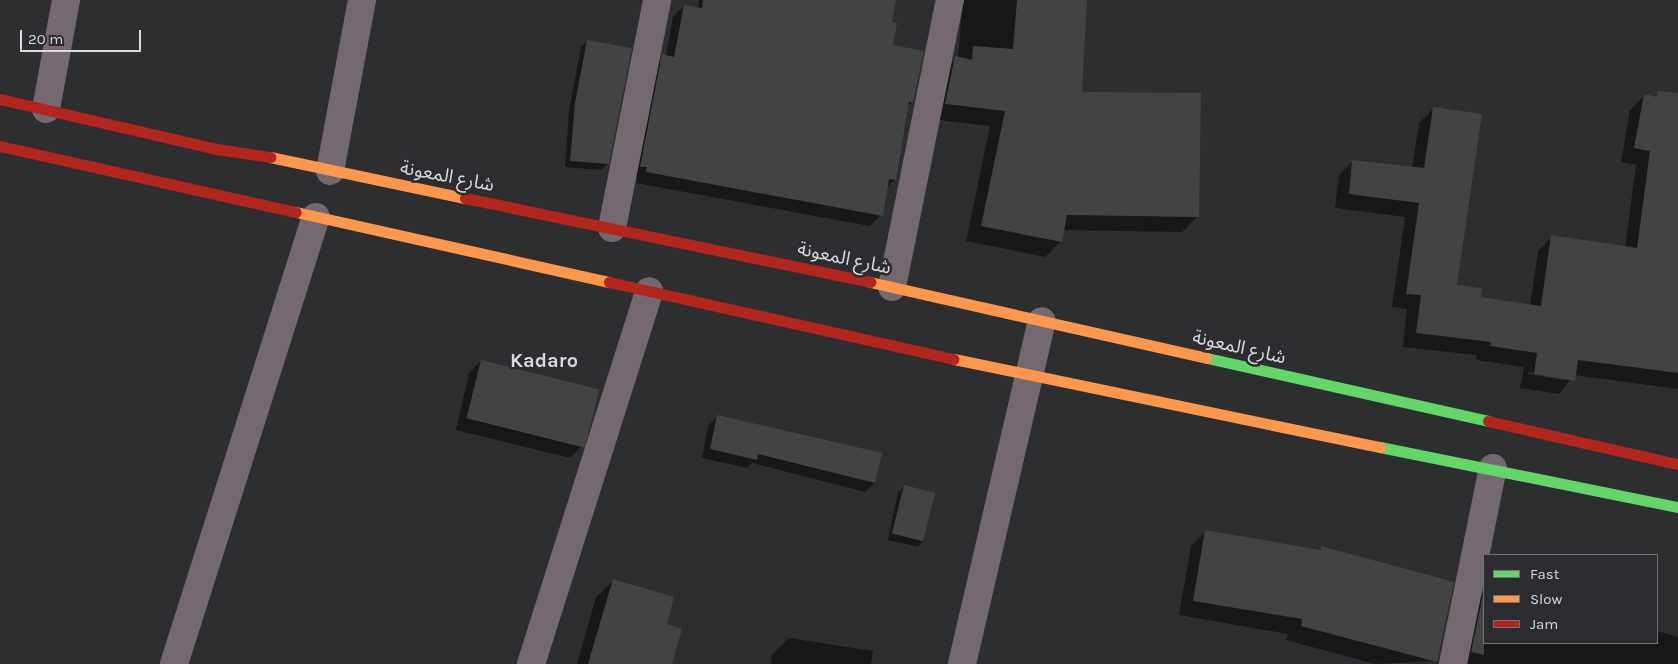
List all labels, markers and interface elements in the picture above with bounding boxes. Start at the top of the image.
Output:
scale bar [22,20,144,52]
text: 20 m [28,30,63,48]
street label: شارع المعونة [398,157,496,197]
street label: شارع المعونة [795,238,893,280]
street label: شارع المعونة [1190,326,1288,370]
district label: Kadaro [510,348,578,372]
legend [1483,554,1658,644]
text: Fast [1530,565,1559,583]
text: Slow [1530,590,1562,608]
text: Jam [1530,615,1558,633]

